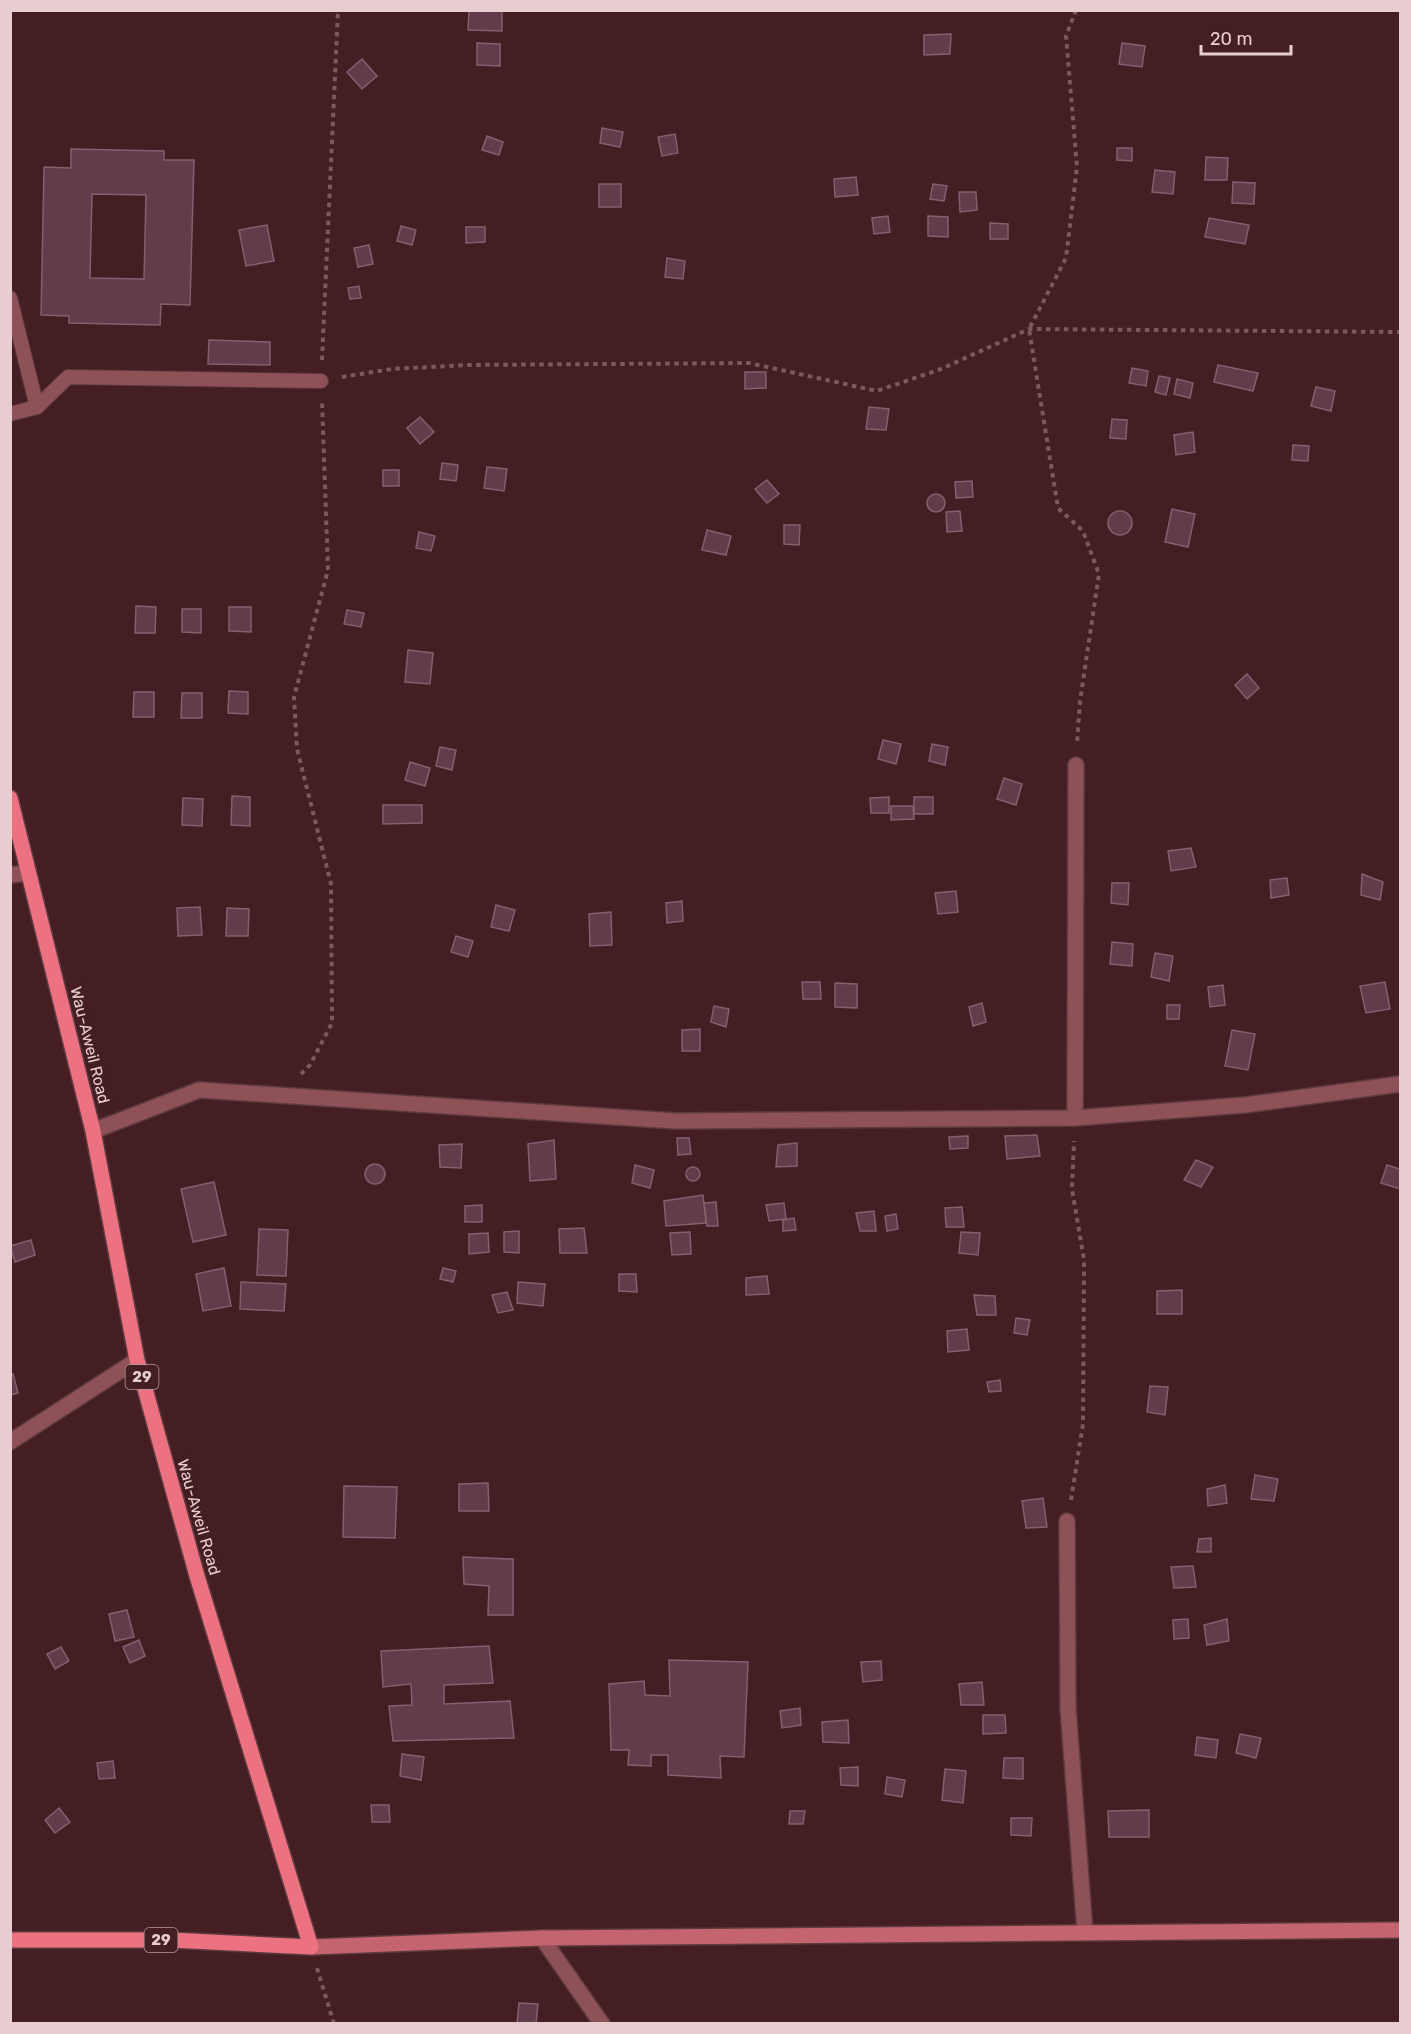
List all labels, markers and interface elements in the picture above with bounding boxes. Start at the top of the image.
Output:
scale bar [1201,18,1291,56]
text: 20 m [1210,28,1252,50]
street label: Wau-Aweil Road [66,985,114,1105]
road number: 29 [126,1365,158,1389]
street label: Wau-Aweil Road [173,1457,225,1577]
road number: 29 [144,1928,178,1952]

